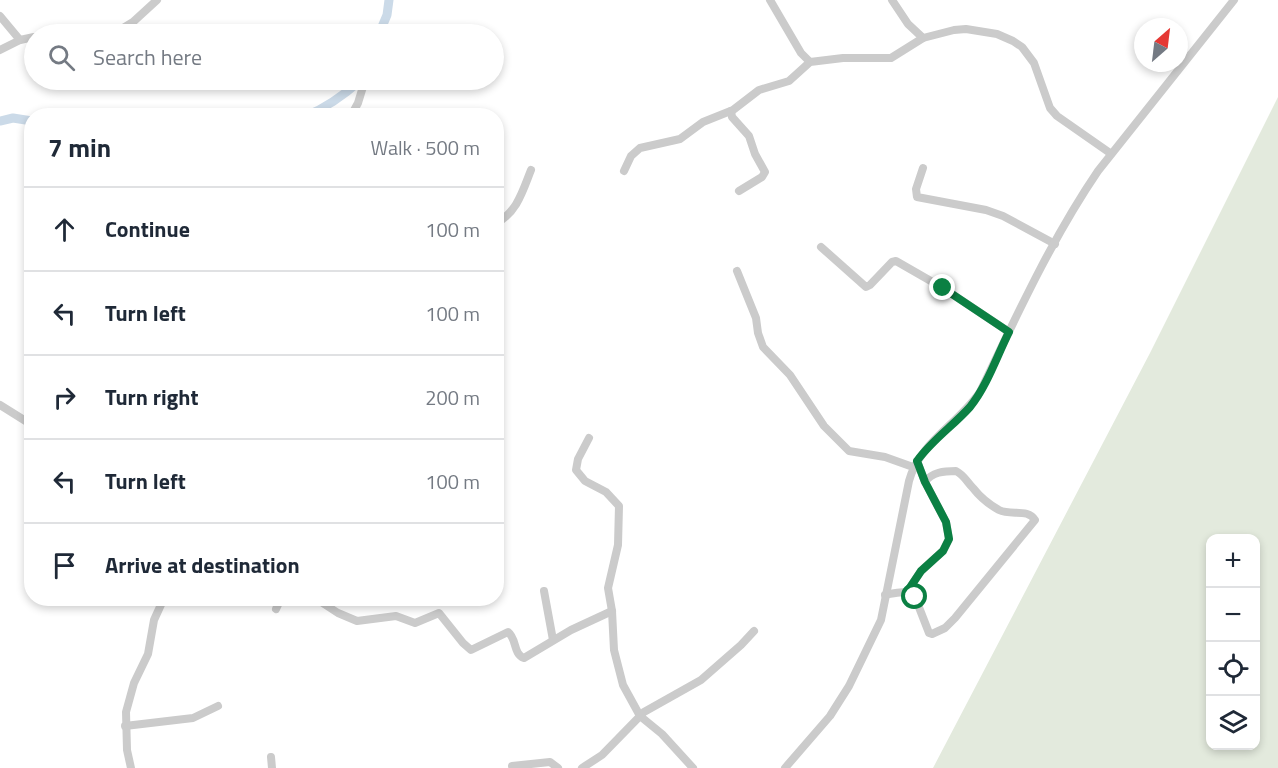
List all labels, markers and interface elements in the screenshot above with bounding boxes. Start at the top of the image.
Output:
north arrow [1134,18,1188,72]
search box [24,24,504,90]
text: Search here [93,40,202,74]
icon: search [45,41,78,74]
text: 7 min [48,128,111,167]
text: Walk · 500 m [371,132,480,163]
text: Continue [105,212,190,246]
icon: ahead [48,213,81,246]
text: 100 m [425,214,480,245]
route end [929,274,955,300]
text: Turn left [105,296,186,330]
icon: left [48,297,81,330]
text: 100 m [425,298,480,329]
text: Turn right [105,380,199,414]
icon: right [48,381,81,414]
text: 200 m [425,382,480,413]
text: Turn left [105,464,186,498]
icon: left [48,465,81,498]
text: 100 m [425,466,480,497]
map controls [1206,534,1260,750]
button: + [1206,534,1260,588]
text: Arrive at destination [105,548,300,582]
icon: arrive [48,549,81,582]
route start [901,583,927,609]
button: − [1206,588,1260,642]
button: locate [1206,642,1260,696]
button: layers [1206,696,1260,750]

